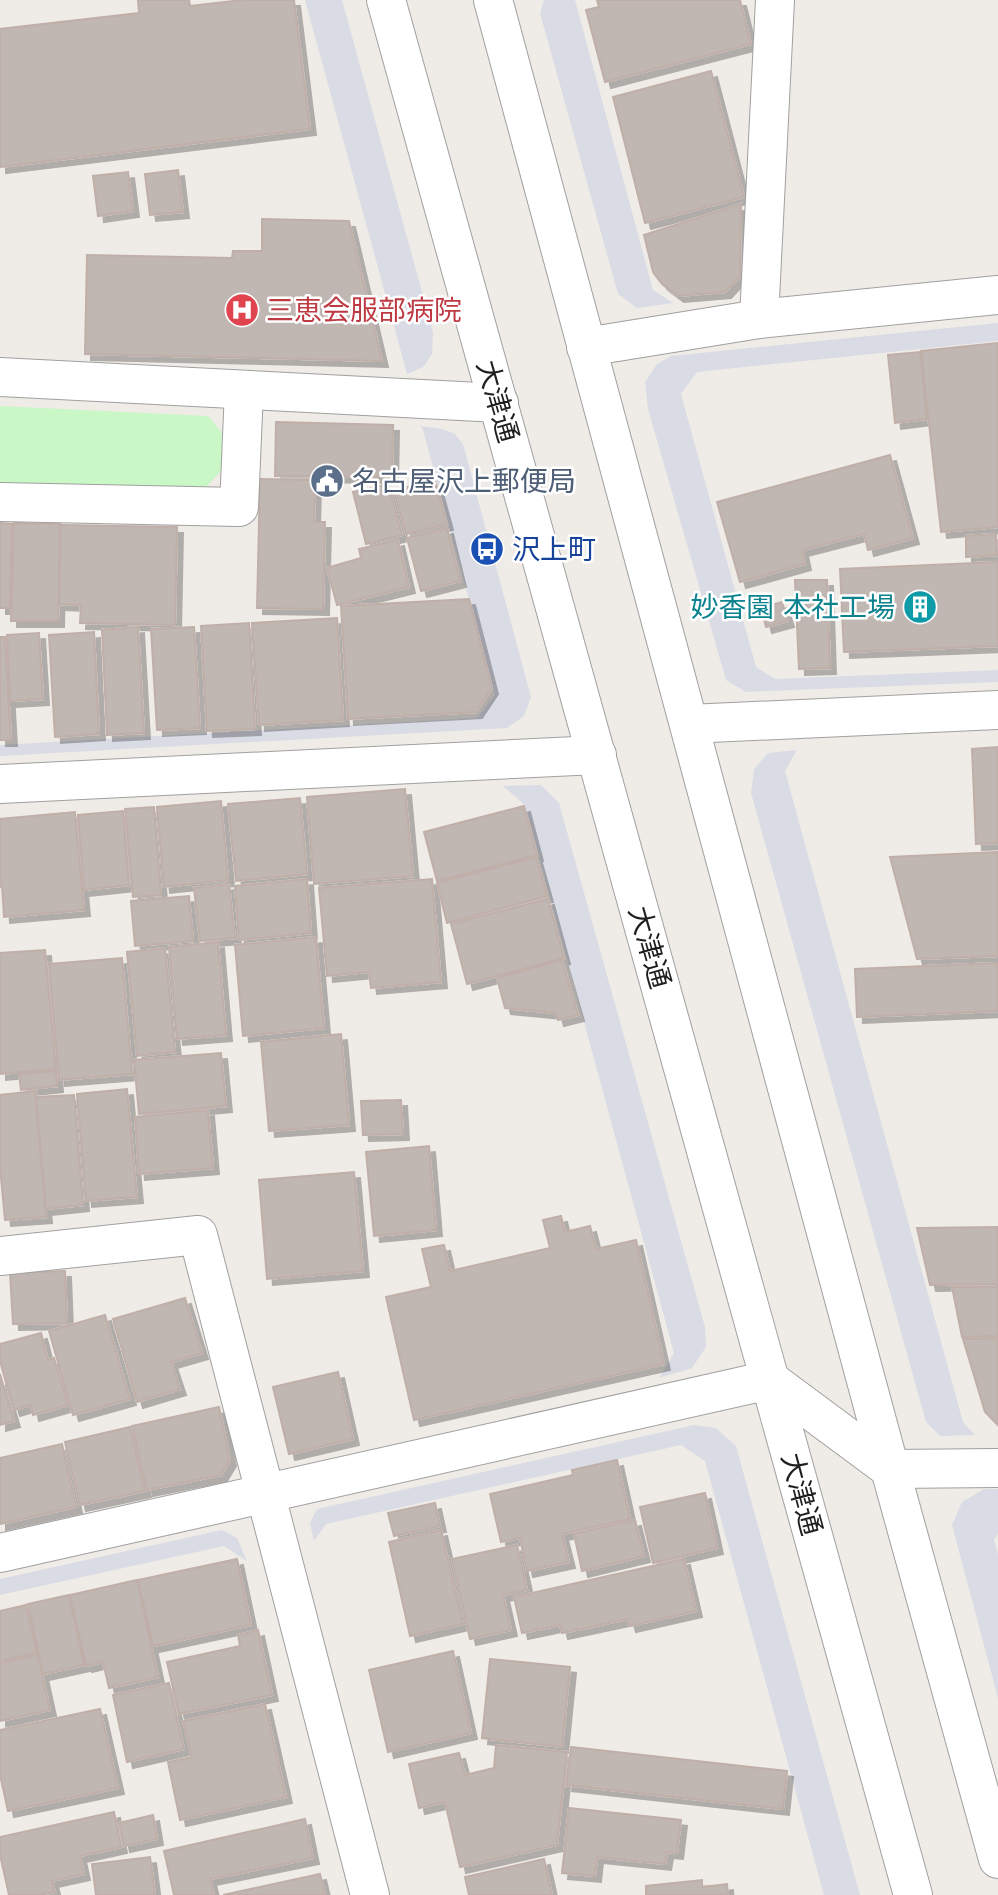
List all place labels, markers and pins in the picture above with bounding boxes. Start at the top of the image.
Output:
place label: 三恵会服部病院 [266,290,462,331]
hospital icon: 三恵会服部病院 [223,291,261,329]
place label: 名古屋沢上郵便局 [352,461,576,502]
public building icon: 名古屋沢上郵便局 [308,462,346,500]
place label: 沢上町 [512,529,596,570]
bus stop icon: 沢上町 [468,530,506,568]
place label: 妙香園 本社工場 [691,587,895,628]
building icon: 妙香園 本社工場 [901,588,939,626]

